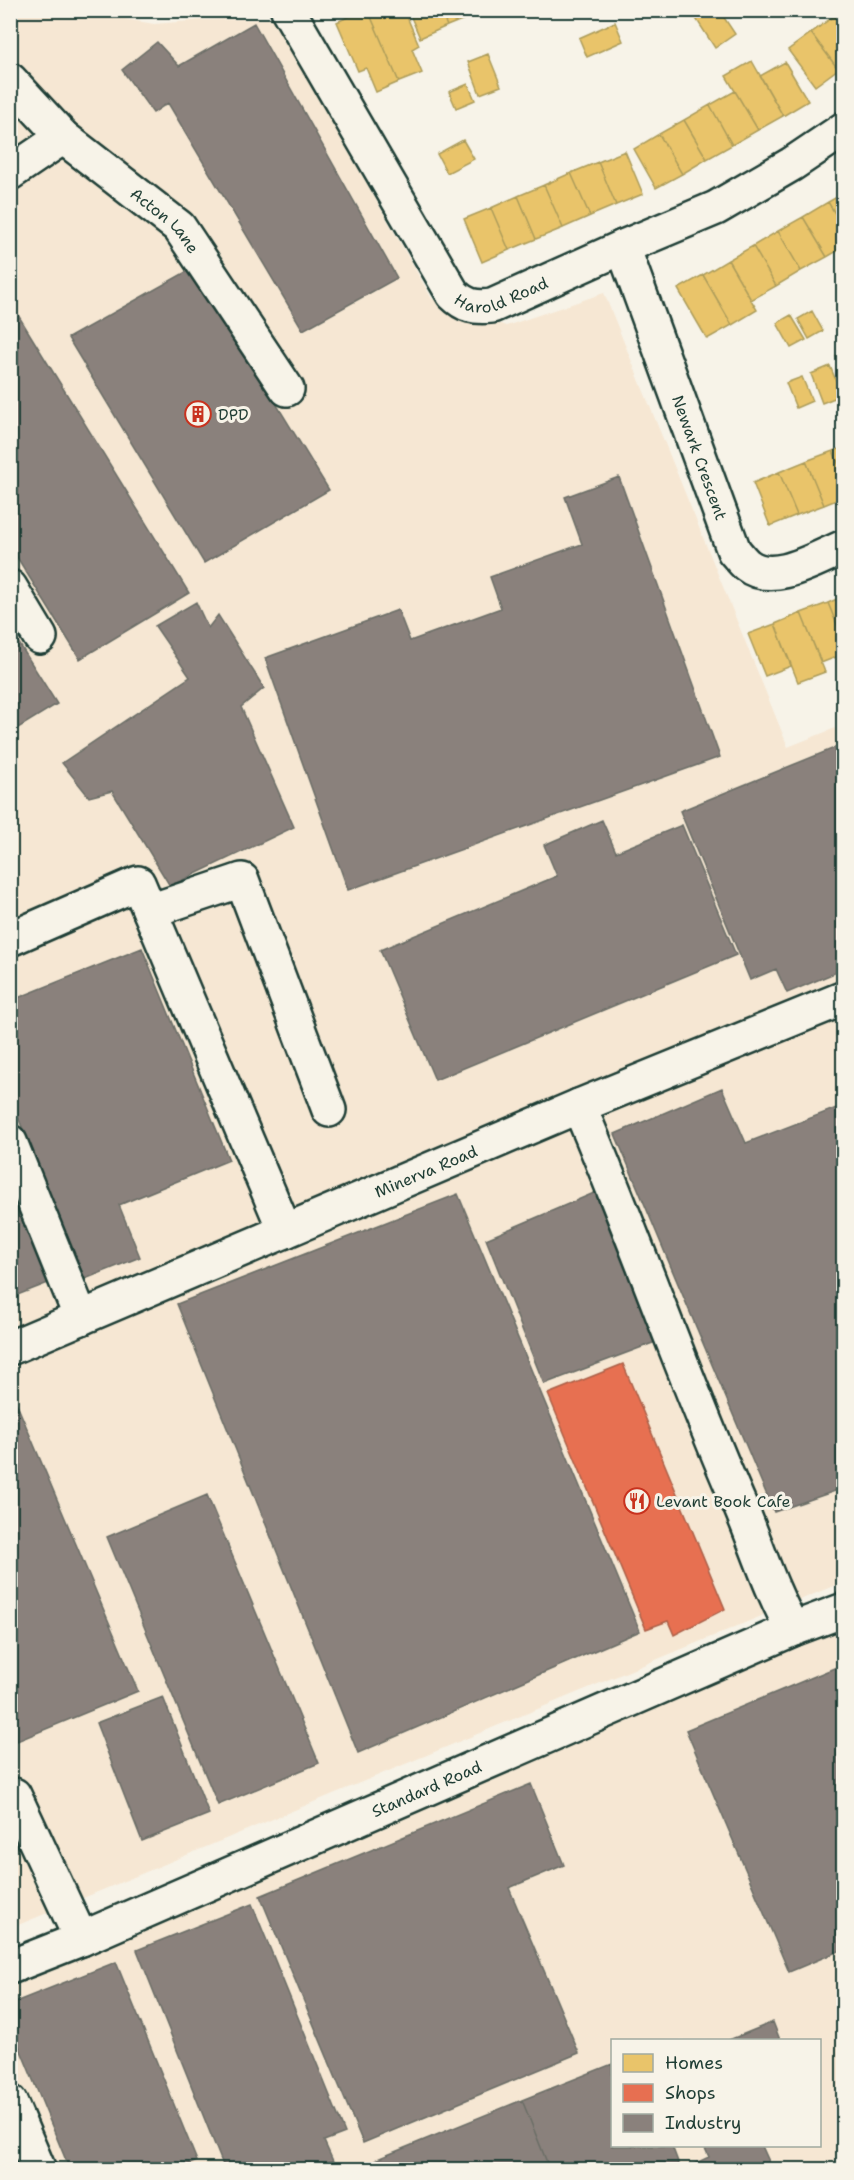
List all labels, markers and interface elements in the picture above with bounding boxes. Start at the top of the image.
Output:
street label: Acton Lane [126,183,204,257]
street label: Harold Road [450,272,551,317]
street label: Newark Crescent [667,392,732,523]
building icon: DPD [183,399,213,429]
place label: DPD [218,404,249,425]
street label: Minerva Road [371,1140,480,1202]
restaurant icon: Levant Book Cafe [622,1486,652,1516]
place label: Levant Book Cafe [656,1491,790,1512]
street label: Standard Road [368,1755,485,1822]
legend [611,2039,821,2147]
text: Homes [665,2051,723,2075]
text: Shops [665,2081,716,2105]
text: Industry [665,2111,741,2135]

